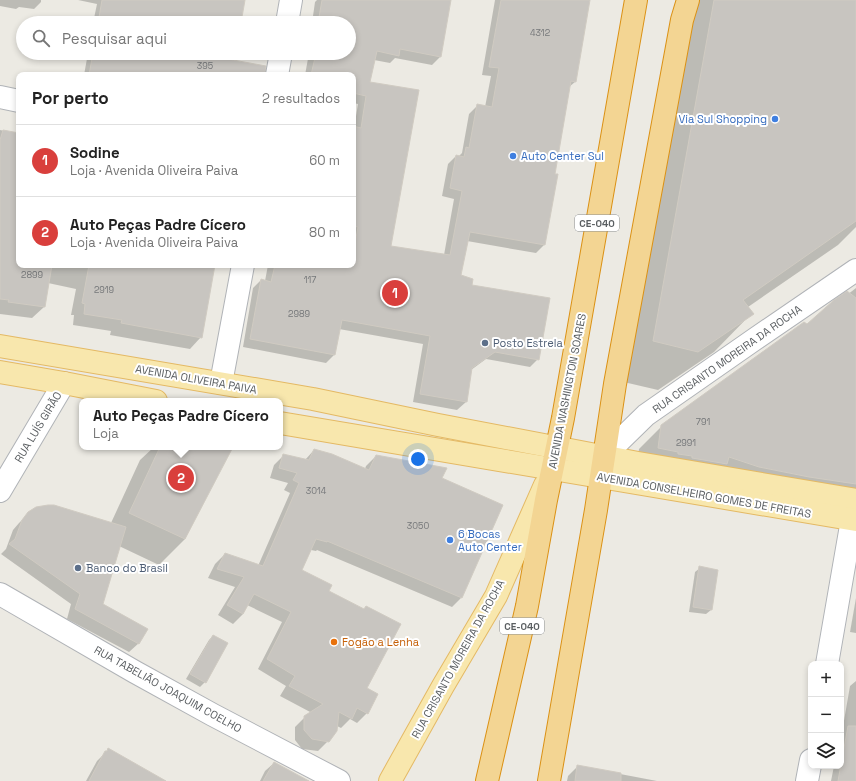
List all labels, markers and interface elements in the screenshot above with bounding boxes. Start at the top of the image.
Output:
search box [16,16,356,60]
icon: search [30,27,52,49]
house number: 4312 [530,27,550,39]
text: Pesquisar aqui [62,29,167,48]
house number: 395 [197,60,213,72]
text: Por perto [32,87,109,109]
text: 2 resultados [262,90,340,107]
place label: Via Sul Shopping [678,112,767,126]
marker: Via Sul Shopping [770,114,780,124]
text: Sodine [70,143,120,162]
place label: Auto Center Sul [521,149,604,163]
marker: Auto Center Sul [508,151,518,161]
text: 1 [42,152,48,169]
text: 60 m [309,152,340,169]
text: Loja · Avenida Oliveira Paiva [70,162,238,179]
text: Auto Peças Padre Cícero [70,215,246,234]
road number: CE-040 [575,215,619,231]
text: 2 [41,224,49,241]
text: 80 m [309,224,340,241]
text: Loja · Avenida Oliveira Paiva [70,234,238,251]
house number: 2899 [21,269,43,281]
house number: 117 [304,274,316,286]
pin: 1 [382,278,408,308]
house number: 2919 [94,284,114,296]
street label: RUA CRISANTO MOREIRA DA ROCHA [650,302,804,416]
house number: 2989 [288,308,310,320]
street label: AVENIDA WASHINGTON SOARES [545,312,589,470]
place label: Posto Estrela [493,336,563,350]
marker: Posto Estrela [480,338,490,348]
street label: AVENIDA OLIVEIRA PAIVA [134,361,258,397]
street label: RUA LUÍS GIRÃO [11,389,65,465]
popup [79,398,283,450]
text: Auto Peças Padre Cícero [93,406,269,425]
house number: 791 [696,416,710,428]
text: Loja [93,425,119,442]
house number: 2991 [676,437,696,449]
your location [408,449,428,469]
pin: 2 [168,463,194,493]
street label: AVENIDA CONSELHEIRO GOMES DE FREITAS [596,469,812,521]
house number: 3014 [306,485,327,497]
house number: 3050 [407,520,429,532]
place label: 6 Bocas Auto Center [458,527,522,554]
marker: 6 Bocas Auto Center [445,535,455,545]
place label: Banco do Brasil [86,561,168,575]
marker: Banco do Brasil [73,563,83,573]
street label: RUA CRISANTO MOREIRA DA ROCHA [408,577,508,741]
road number: CE-040 [500,618,544,634]
place label: Fogão a Lenha [342,635,420,649]
marker: Fogão a Lenha [329,637,339,647]
street label: RUA TABELIÃO JOAQUIM COELHO [92,643,244,735]
map controls [808,661,844,769]
button: + [808,661,844,697]
button: − [808,697,844,733]
button: layers [808,733,844,769]

